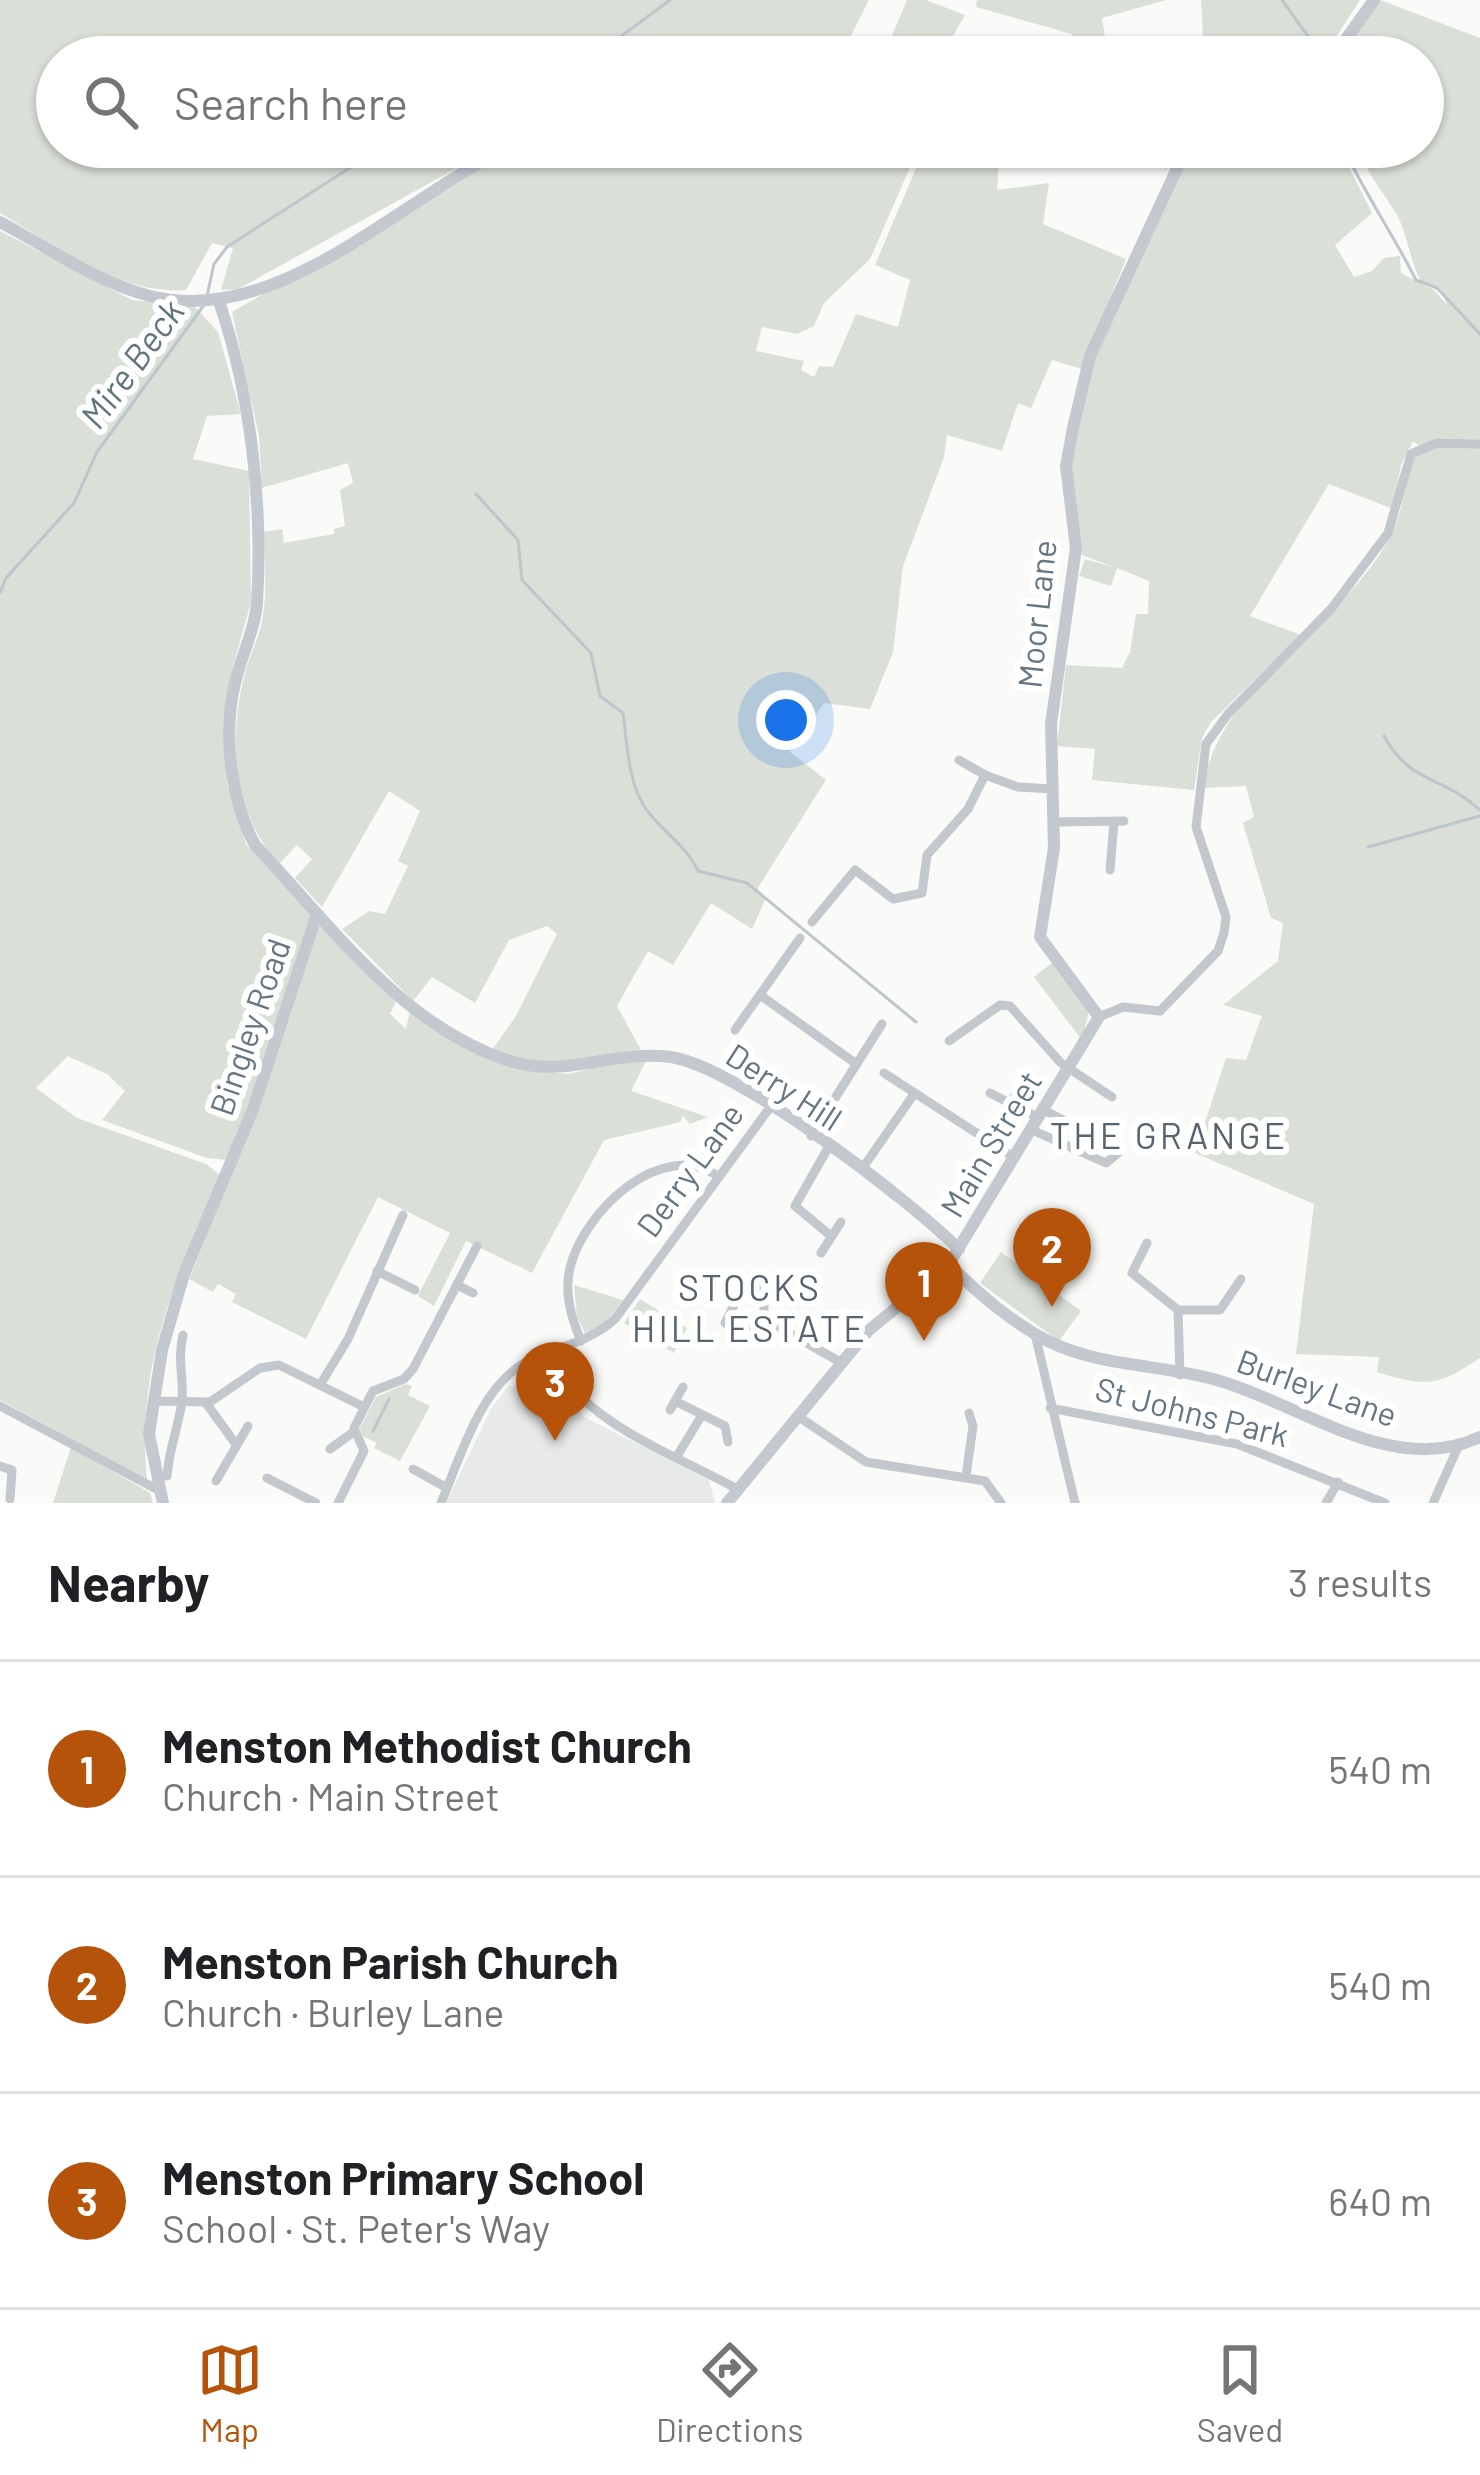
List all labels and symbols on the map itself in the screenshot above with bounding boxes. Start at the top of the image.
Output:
water label: Mire Beck [70,290,192,436]
street label: Moor Lane [1008,538,1064,690]
your location [756,690,816,750]
street label: Bingley Road [200,933,298,1120]
street label: Derry Hill [719,1034,850,1138]
street label: Main Street [931,1063,1049,1224]
street label: Derry Lane [627,1095,751,1244]
district label: THE GRANGE [1050,1113,1288,1156]
pin: 2 [1013,1208,1091,1307]
pin: 1 [885,1242,963,1341]
district label: STOCKS HILL ESTATE [632,1265,868,1349]
street label: Burley Lane [1232,1340,1403,1434]
pin: 3 [516,1342,594,1441]
street label: St Johns Park [1091,1368,1293,1454]

